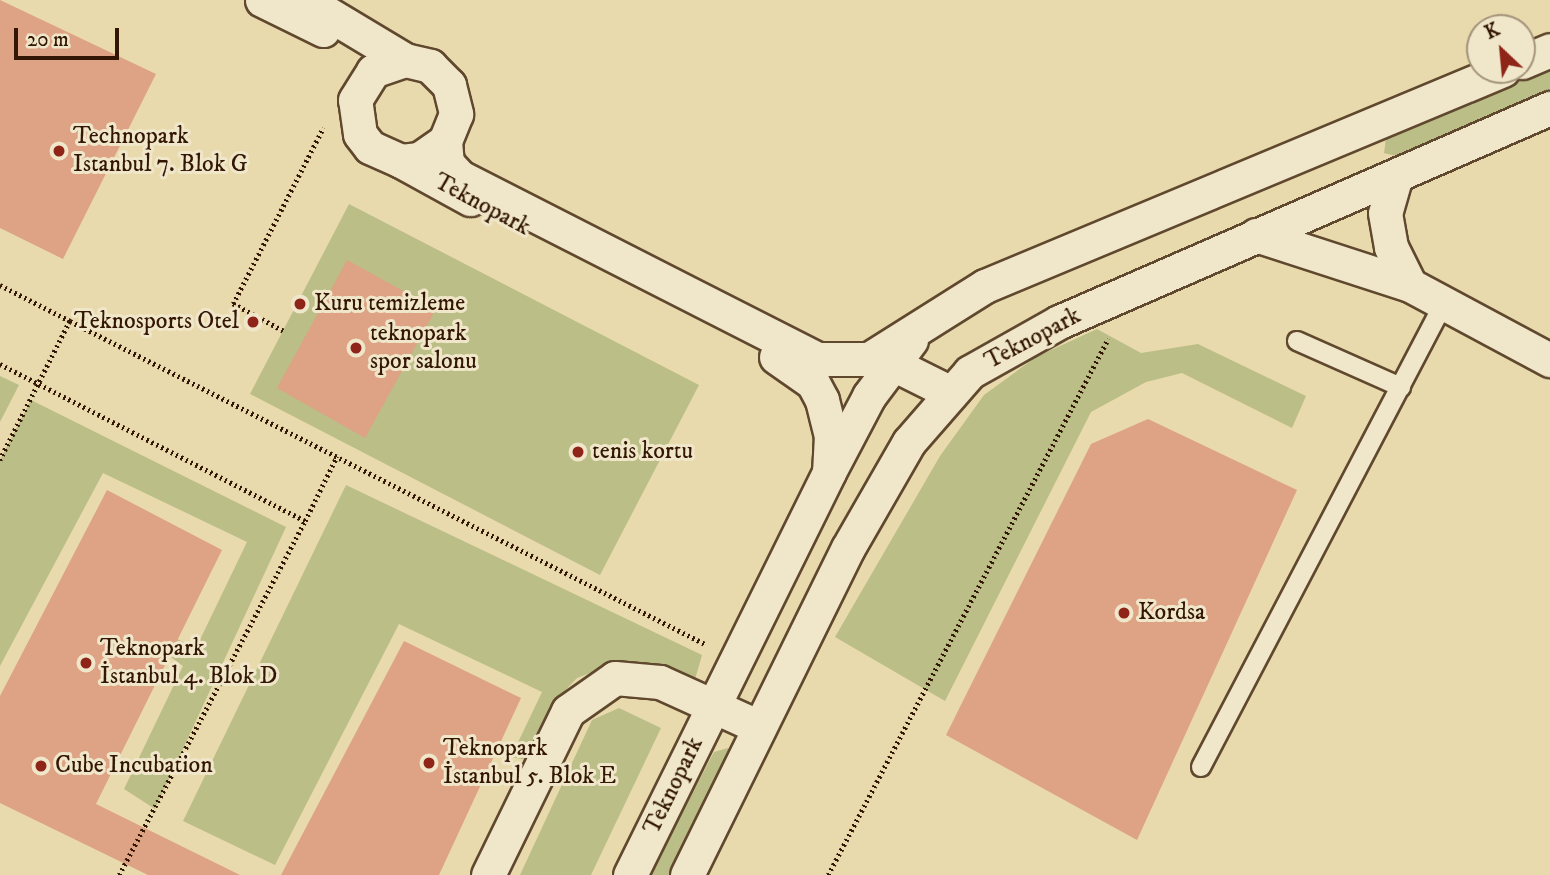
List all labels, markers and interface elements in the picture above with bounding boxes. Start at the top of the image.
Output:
scale bar [18,14,122,58]
north arrow [1466,14,1536,84]
text: K [1481,18,1503,45]
text: 20 m [27,27,69,53]
place label: Technopark Istanbul 7. Blok G [73,123,247,179]
marker: Technopark Istanbul 7. Blok G [51,143,67,159]
street label: Teknopark [429,168,535,242]
place label: Kuru temizleme [314,290,465,318]
marker: Kuru temizleme [292,296,308,312]
street label: Teknopark [980,302,1086,376]
place label: Teknosports Otel [74,308,239,336]
marker: Teknosports Otel [245,314,261,330]
place label: teknopark spor salonu [370,320,477,376]
marker: teknopark spor salonu [348,340,364,356]
place label: tenis kortu [592,438,693,466]
marker: tenis kortu [570,444,586,460]
place label: Kordsa [1138,599,1205,627]
marker: Kordsa [1116,605,1132,621]
place label: Teknopark İstanbul 4. Blok D [100,635,277,691]
marker: Teknopark İstanbul 4. Blok D [78,655,94,671]
street label: Teknopark [638,733,710,839]
place label: Teknopark İstanbul 5. Blok E [443,735,616,791]
place label: Cube Incubation [55,752,213,780]
marker: Teknopark İstanbul 5. Blok E [421,755,437,771]
marker: Cube Incubation [33,758,49,774]

